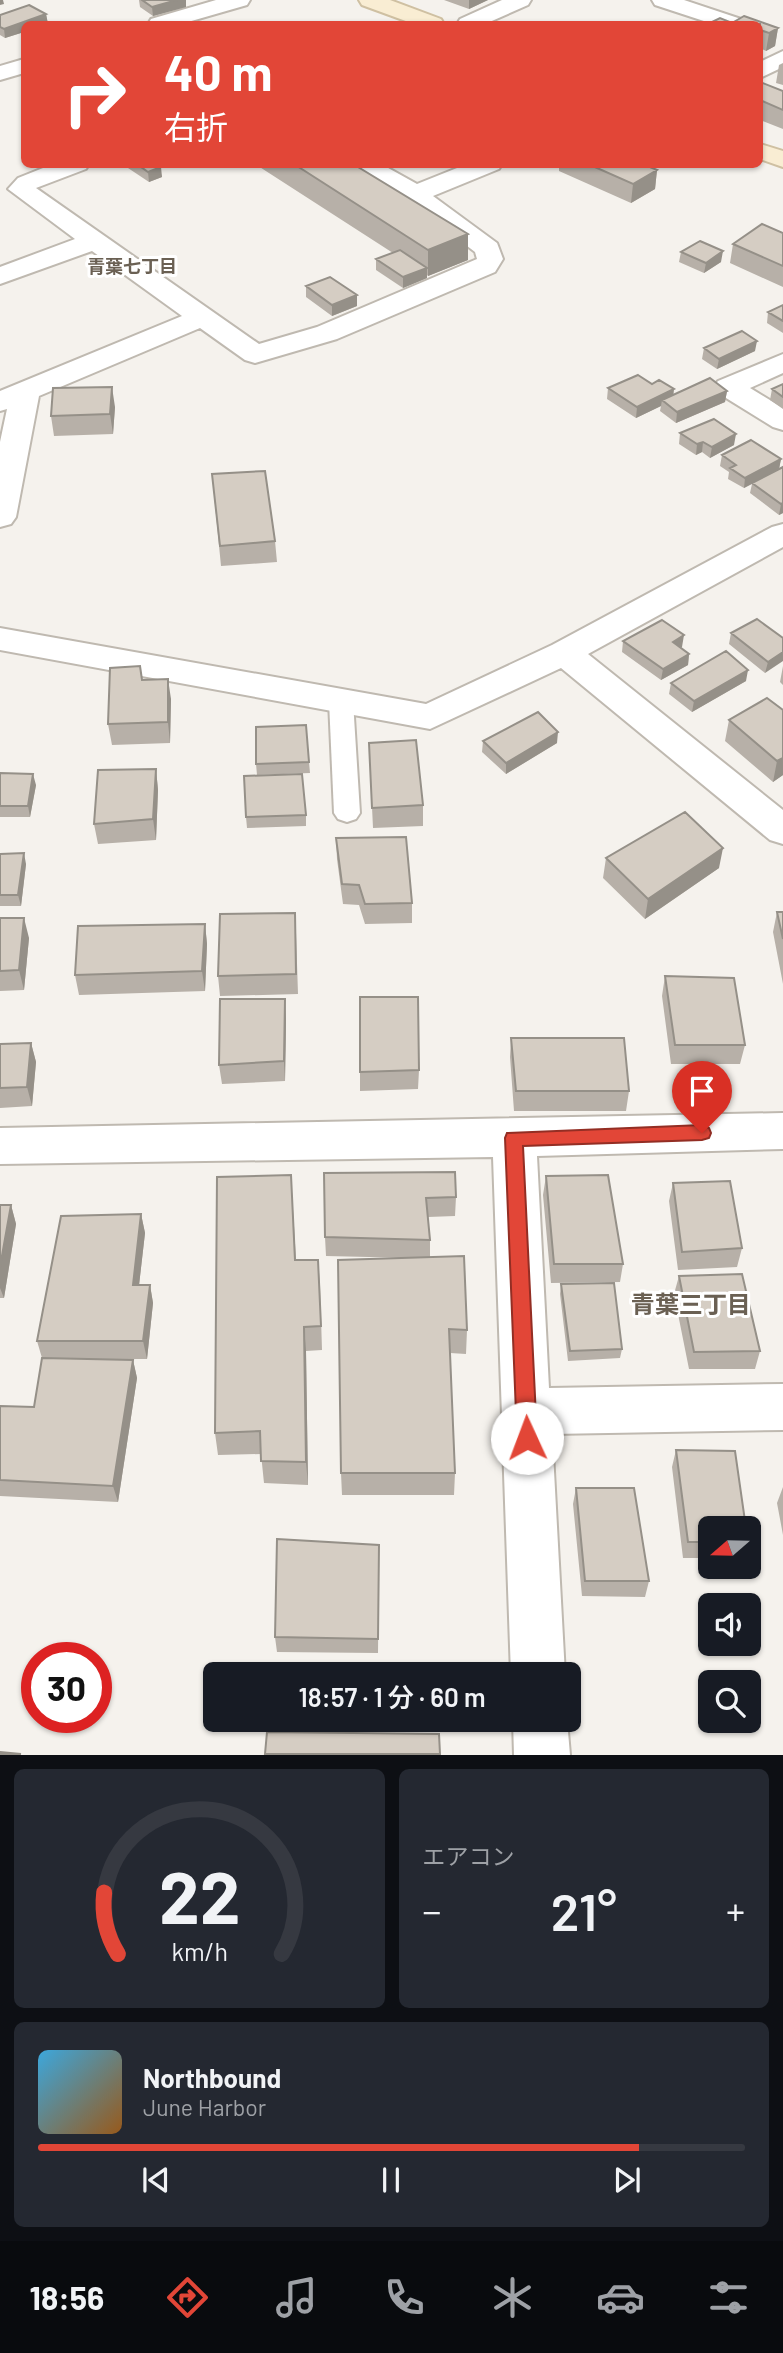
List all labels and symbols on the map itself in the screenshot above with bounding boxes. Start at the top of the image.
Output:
district label: 青葉七丁目 [87,255,177,277]
pin [672,1061,732,1133]
district label: 青葉三丁目 [631,1289,751,1318]
position arrow [490,1401,564,1475]
north arrow [698,1516,761,1578]
speed limit sign: 30 [21,1642,112,1733]

